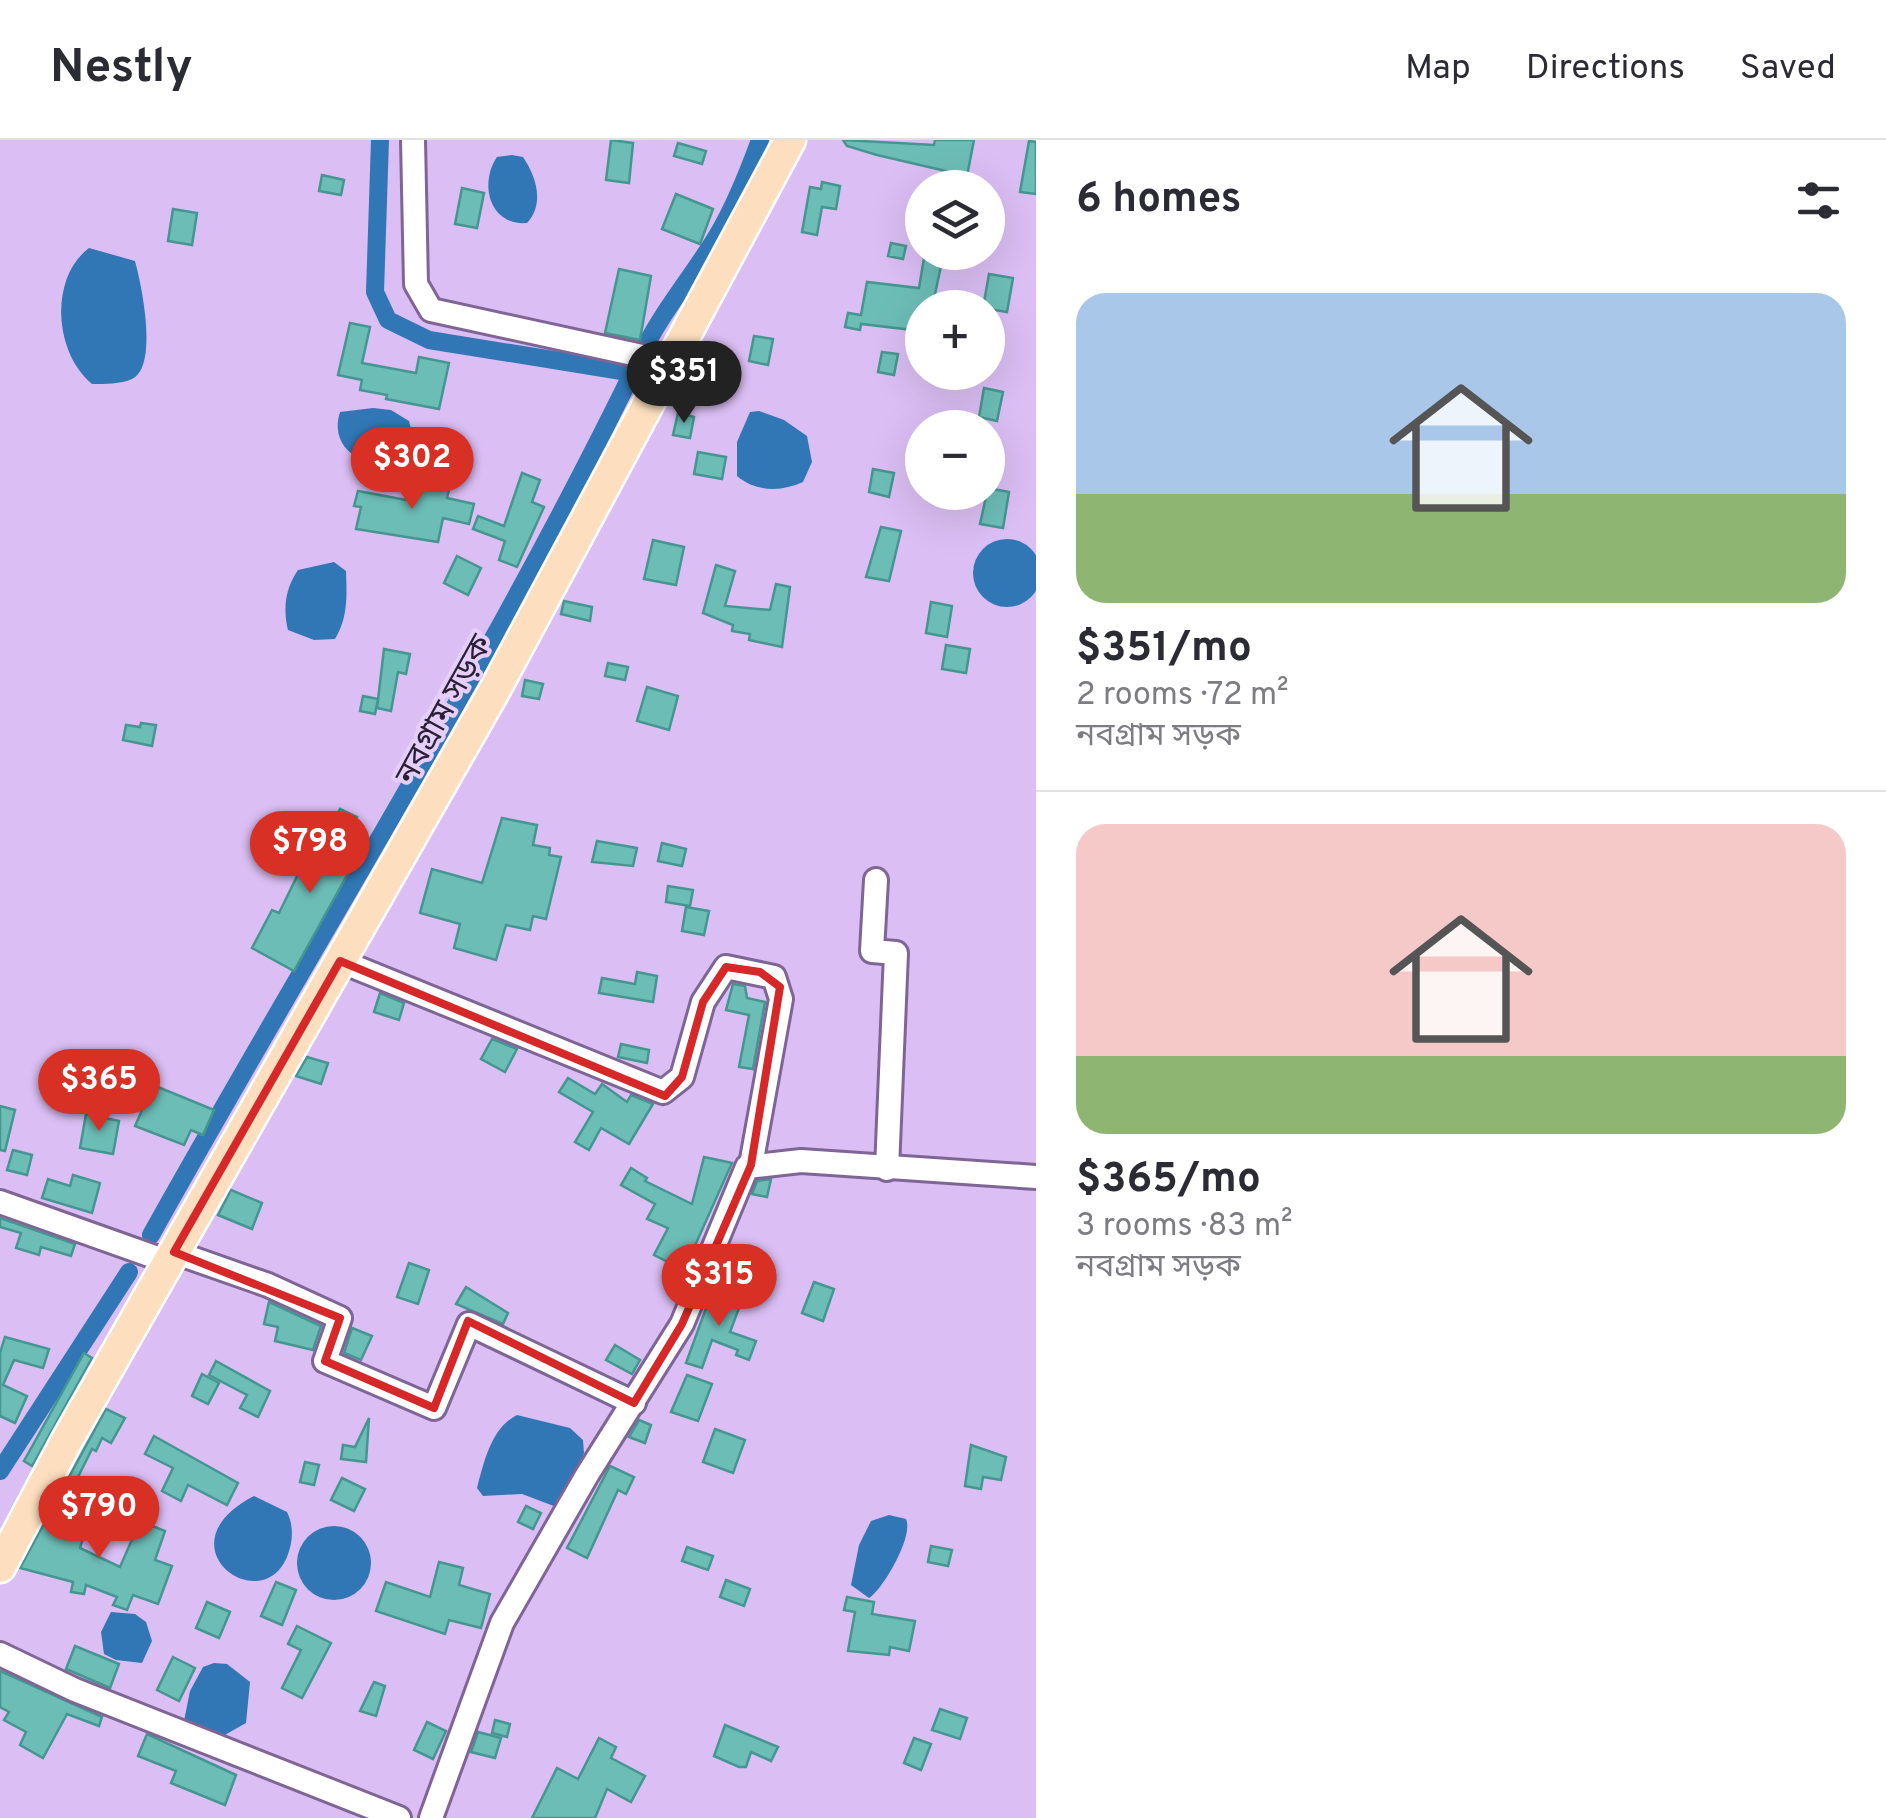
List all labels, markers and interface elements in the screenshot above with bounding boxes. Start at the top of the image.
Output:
text: Nestly [50,39,193,99]
text: Map [1405,47,1471,91]
text: Directions [1526,47,1685,91]
text: Saved [1740,47,1836,91]
map controls [905,170,1005,510]
button: layers [905,170,1005,270]
icon: filters [1791,173,1846,228]
text: 6 homes [1076,174,1241,227]
button: + [905,290,1005,390]
pin: $351 [625,341,743,426]
text: $351 [649,353,719,393]
icon: home [1371,358,1551,538]
button: − [905,410,1005,510]
pin: $302 [353,427,471,512]
text: $302 [373,439,451,479]
text: $351/mo [1076,623,1252,676]
street label: নবগ্রাম সড়ক [388,628,504,793]
text: 2 rooms · 72 m² [1076,676,1289,716]
text: নবগ্রাম সড়ক [1076,717,1241,757]
pin: $798 [251,811,369,896]
text: $798 [272,823,348,863]
icon: home [1371,889,1551,1069]
pin: $365 [40,1049,158,1134]
text: $365 [60,1061,138,1101]
text: $365/mo [1076,1154,1261,1207]
text: 3 rooms · 83 m² [1076,1207,1293,1247]
pin: $315 [660,1244,778,1329]
text: নবগ্রাম সড়ক [1076,1248,1241,1288]
text: $315 [684,1256,754,1296]
pin: $790 [40,1476,158,1561]
text: $790 [60,1488,138,1528]

